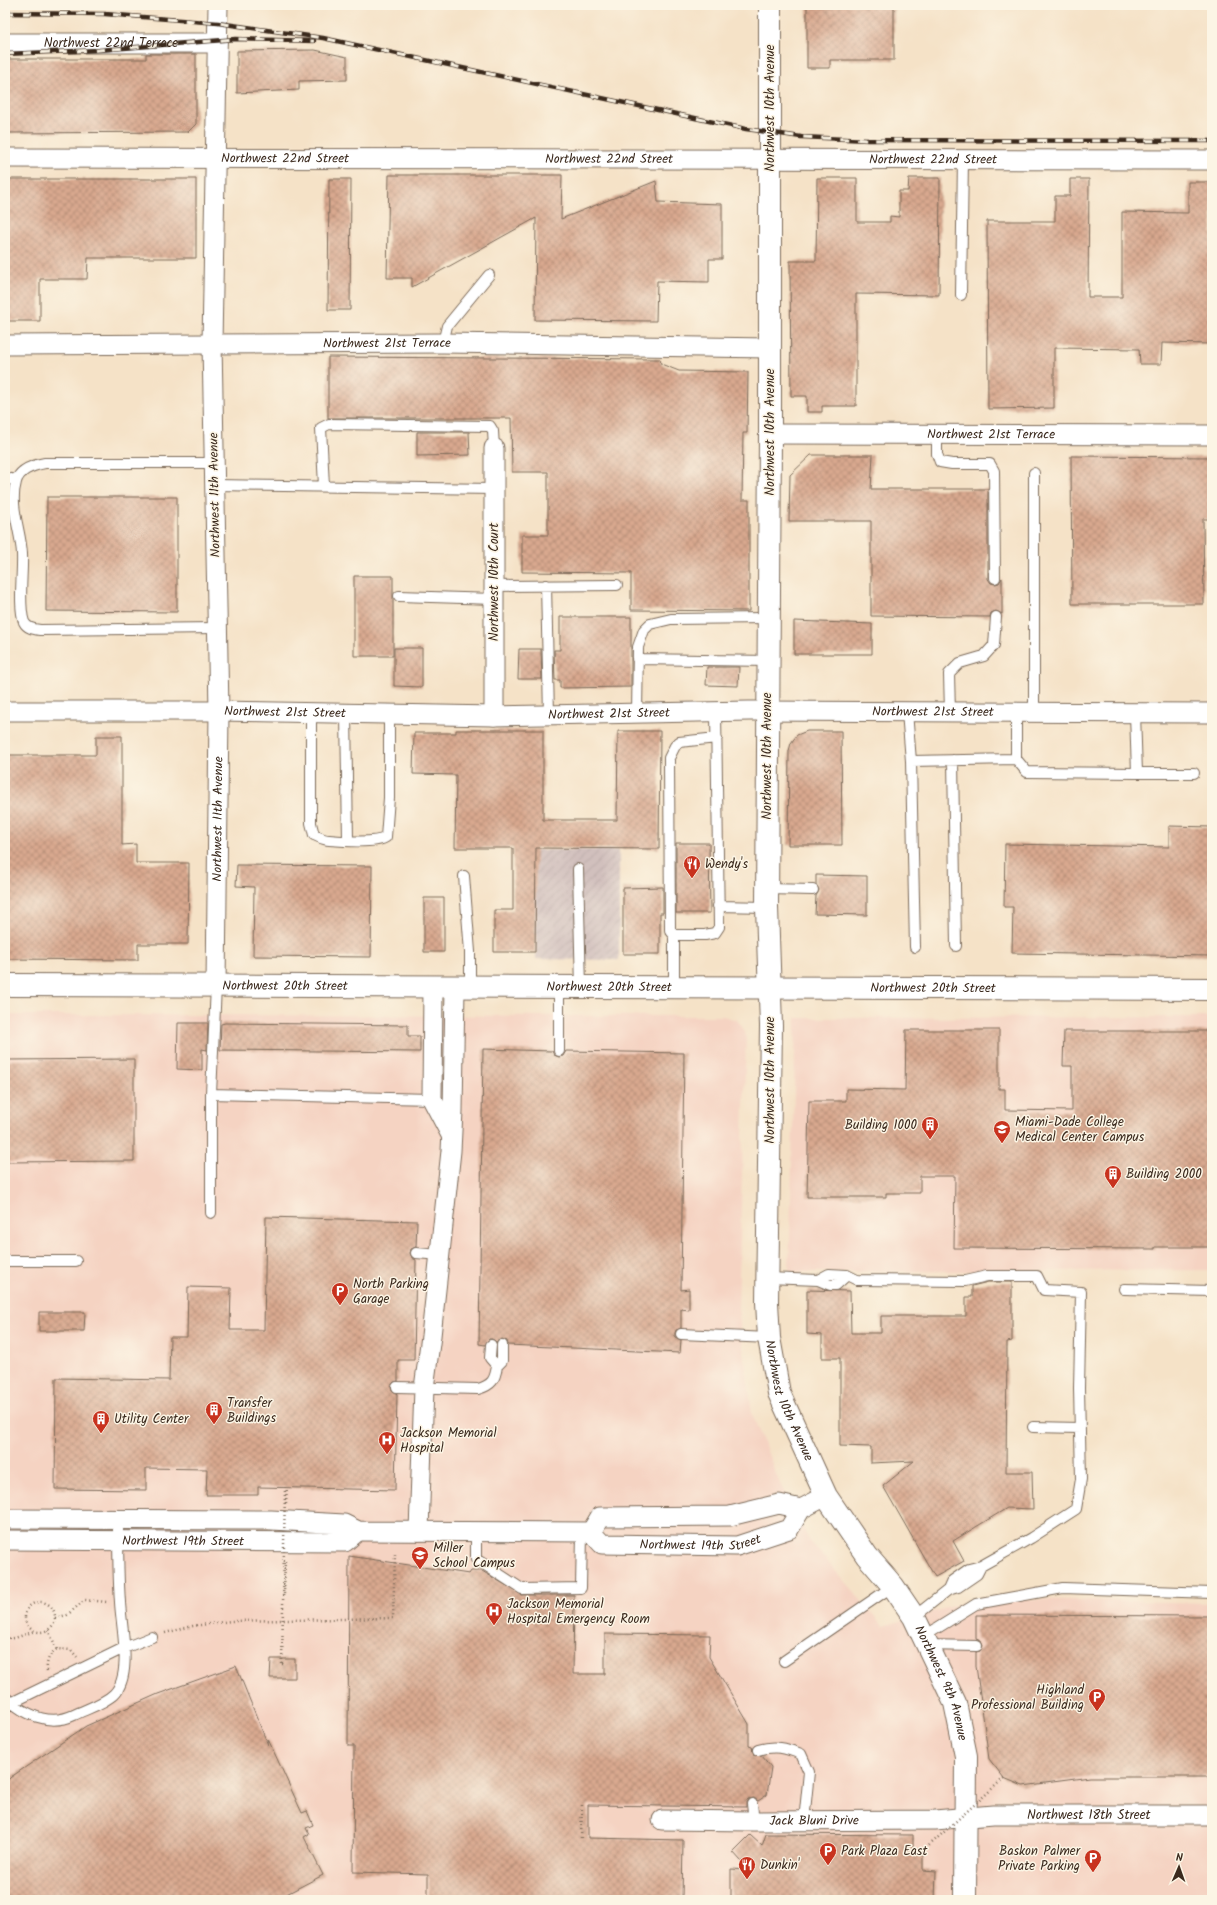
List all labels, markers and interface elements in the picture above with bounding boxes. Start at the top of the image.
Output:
street label: Northwest 22nd Terrace [44,33,178,54]
street label: Northwest 10th Avenue [760,44,781,172]
street label: Northwest 22nd Street [221,148,350,169]
street label: Northwest 22nd Street [545,148,674,170]
street label: Northwest 22nd Street [869,149,998,170]
street label: Northwest 21st Terrace [323,332,451,354]
street label: Northwest 10th Avenue [760,368,781,496]
street label: Northwest 21st Terrace [927,424,1055,445]
street label: Northwest 11th Avenue [203,432,227,558]
street label: Northwest 10th Court [484,522,505,641]
street label: Northwest 10th Avenue [757,692,778,820]
street label: Northwest 21st Street [224,701,347,724]
street label: Northwest 21st Street [872,701,995,723]
street label: Northwest 21st Street [548,702,671,725]
street label: Northwest 11th Avenue [207,756,229,882]
restaurant icon: Wendy's [682,854,702,879]
place label: Wendy's [705,854,748,875]
street label: Northwest 20th Street [222,975,349,997]
street label: Northwest 20th Street [546,976,673,998]
street label: Northwest 20th Street [870,977,997,999]
street label: Northwest 10th Avenue [760,1016,781,1144]
place label: Miami-Dade College Medical Center Campus [1015,1112,1145,1148]
place label: Building 1000 [845,1115,917,1136]
building icon: Building 1000 [920,1115,940,1140]
school or university icon: Miami-Dade College Medical Center Campus [992,1119,1012,1144]
building icon: Building 2000 [1103,1164,1123,1189]
place label: Building 2000 [1126,1164,1202,1185]
place label: North Parking Garage [353,1274,429,1310]
parking icon: North Parking Garage [330,1281,350,1306]
street label: Northwest 10th Avenue [759,1338,819,1465]
place label: Transfer Buildings [227,1393,276,1429]
building icon: Transfer Buildings [204,1400,224,1425]
building icon: Utility Center [91,1409,111,1434]
place label: Utility Center [114,1409,189,1430]
place label: Jackson Memorial Hospital [400,1423,497,1459]
hospital icon: Jackson Memorial Hospital [377,1430,397,1455]
street label: Northwest 19th Street [640,1528,765,1556]
street label: Northwest 19th Street [122,1530,245,1552]
place label: Miller School Campus [433,1538,516,1574]
school or university icon: Miller School Campus [410,1545,430,1570]
place label: Jackson Memorial Hospital Emergency Room [507,1594,650,1630]
hospital icon: Jackson Memorial Hospital Emergency Room [484,1601,504,1626]
street label: Northwest 9th Avenue [909,1622,973,1743]
place label: Highland Professional Building [971,1680,1085,1716]
parking icon: Highland Professional Building [1087,1687,1107,1712]
street label: Northwest 18th Street [1027,1805,1152,1826]
street label: Jack Bluni Drive [769,1810,859,1831]
parking icon: Park Plaza East [818,1841,838,1866]
place label: Park Plaza East [841,1841,928,1862]
place label: Baskon Palmer Private Parking [998,1841,1081,1877]
north arrow [1159,1847,1199,1887]
parking icon: Baskon Palmer Private Parking [1083,1848,1103,1873]
text: N [1176,1849,1183,1867]
restaurant icon: Dunkin' [737,1855,757,1880]
place label: Dunkin' [760,1855,800,1876]

